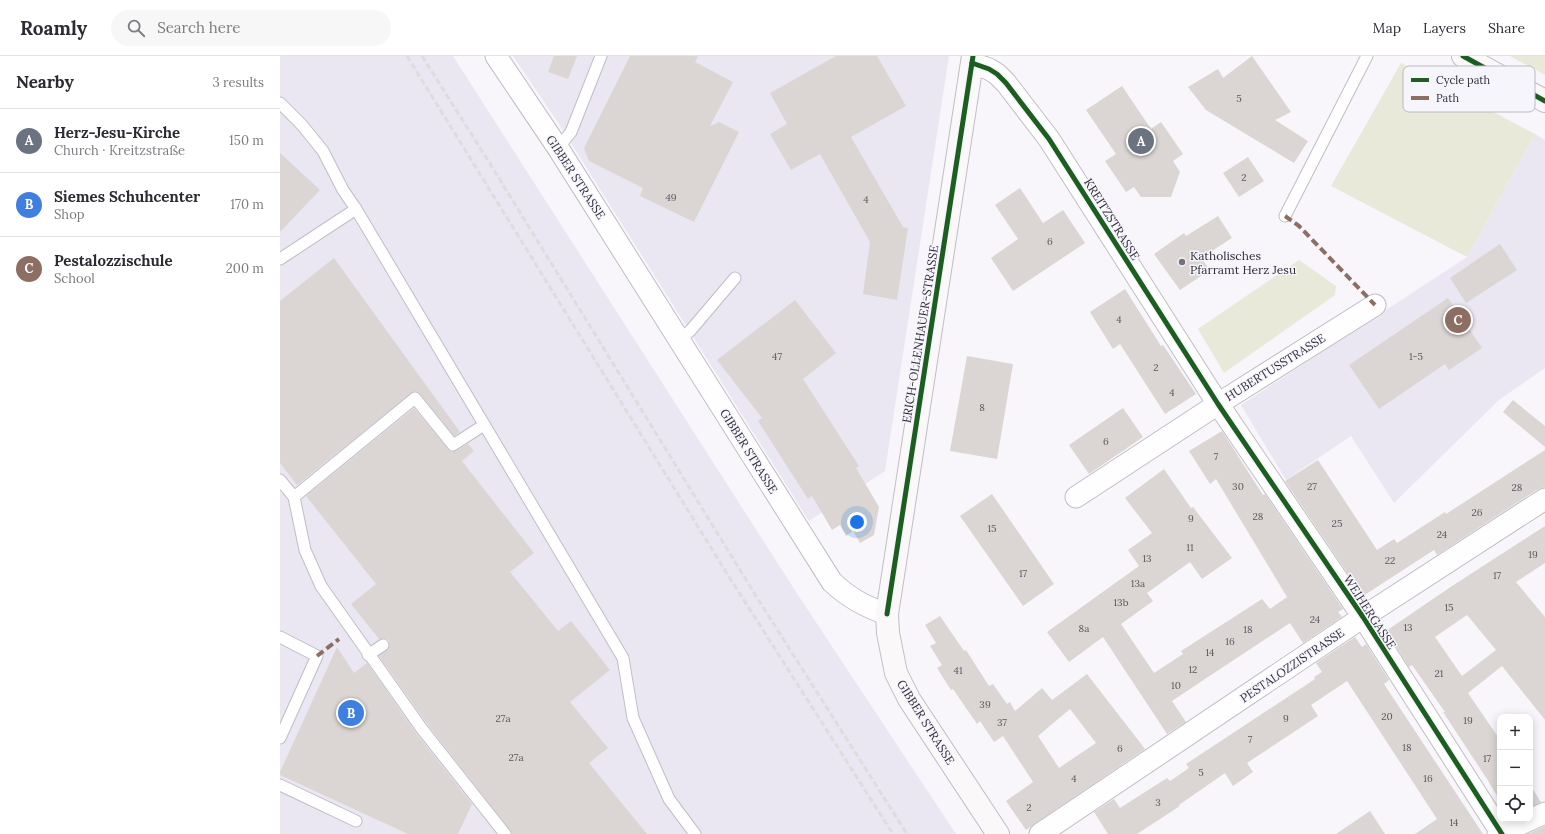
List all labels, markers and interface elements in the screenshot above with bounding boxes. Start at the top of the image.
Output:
search box [111,10,391,46]
text: Roamly [20,16,87,40]
icon: search [125,17,147,39]
text: Search here [157,18,241,37]
text: Map [1373,19,1401,37]
text: Layers [1423,19,1466,37]
text: Share [1488,19,1525,37]
legend [1403,66,1535,112]
text: Nearby [16,71,74,93]
text: Cycle path [1436,73,1491,87]
text: 3 results [212,74,264,91]
text: Path [1436,91,1459,105]
house number: 5 [1236,92,1242,105]
text: Herz-Jesu-Kirche [54,123,180,142]
pin: A [1128,126,1154,156]
text: A [25,132,33,149]
text: 150 m [229,132,264,149]
street label: GIBBER STRASSE [543,132,609,222]
text: Church · Kreitzstraße [54,142,185,159]
house number: 2 [1241,171,1247,184]
street label: KREITZSTRASSE [1081,175,1143,263]
text: Siemes Schuhcenter [54,187,200,206]
house number: 49 [665,191,677,204]
house number: 4 [863,193,869,206]
text: B [25,196,33,213]
text: 170 m [230,196,264,213]
text: Shop [54,206,85,223]
house number: 6 [1047,235,1053,248]
street label: ERICH-OLLENHAUER-STRASSE [899,244,941,424]
place label: Katholisches Pfarramt Herz Jesu [1190,248,1296,277]
text: Pestalozzischule [54,251,173,270]
marker: Katholisches Pfarramt Herz Jesu [1177,257,1187,267]
text: C [25,260,33,277]
text: 200 m [226,260,264,277]
text: School [54,270,95,287]
pin: C [1445,305,1471,335]
house number: 4 [1116,313,1122,326]
street label: HUBERTUSSTRASSE [1222,330,1328,404]
house number: 47 [772,350,782,363]
house number: 1-5 [1409,350,1423,363]
house number: 2 [1153,361,1159,374]
house number: 4 [1169,386,1175,399]
house number: 8 [979,401,985,414]
street label: GIBBER STRASSE [717,406,781,496]
house number: 6 [1103,435,1109,448]
house number: 7 [1214,450,1219,463]
house number: 30 [1232,480,1244,493]
house number: 27 [1307,480,1317,493]
house number: 28 [1512,481,1523,494]
house number: 26 [1471,506,1483,519]
house number: 28 [1253,510,1264,523]
your location [847,512,867,532]
house number: 9 [1188,512,1194,525]
house number: 25 [1332,517,1342,530]
house number: 15 [987,522,997,535]
house number: 24 [1437,528,1448,541]
house number: 11 [1186,541,1194,554]
house number: 19 [1528,548,1538,561]
house number: 13 [1142,552,1152,565]
house number: 22 [1385,554,1395,567]
house number: 17 [1019,567,1028,580]
house number: 17 [1493,569,1502,582]
street label: WEIHERGASSE [1340,572,1400,652]
house number: 13a [1131,577,1145,590]
house number: 13b [1113,596,1129,609]
house number: 15 [1444,601,1454,614]
house number: 24 [1310,613,1321,626]
house number: 13 [1403,621,1413,634]
house number: 8a [1079,622,1089,635]
house number: 18 [1243,623,1253,636]
street label: PESTALOZZISTRASSE [1237,625,1347,705]
house number: 16 [1225,635,1235,648]
house number: 14 [1205,646,1215,659]
house number: 12 [1188,663,1198,676]
house number: 41 [953,664,963,677]
house number: 21 [1434,667,1444,680]
street label: GIBBER STRASSE [894,677,958,767]
house number: 10 [1171,679,1181,692]
pin: B [338,698,364,728]
house number: 39 [979,698,991,711]
house number: 20 [1381,710,1393,723]
house number: 27a [495,712,511,725]
house number: 9 [1283,712,1289,725]
house number: 19 [1463,714,1473,727]
map controls [1497,714,1533,822]
button: + [1497,714,1533,750]
house number: 37 [997,716,1007,729]
house number: 7 [1248,733,1253,746]
house number: 18 [1402,741,1412,754]
house number: 6 [1117,742,1123,755]
button: − [1497,750,1533,786]
house number: 27a [508,751,524,764]
house number: 17 [1483,752,1492,765]
house number: 5 [1198,766,1204,779]
house number: 4 [1071,772,1077,785]
house number: 16 [1423,772,1433,785]
button: locate [1497,786,1533,822]
house number: 3 [1155,796,1161,809]
house number: 2 [1026,801,1032,814]
house number: 14 [1449,816,1459,829]

